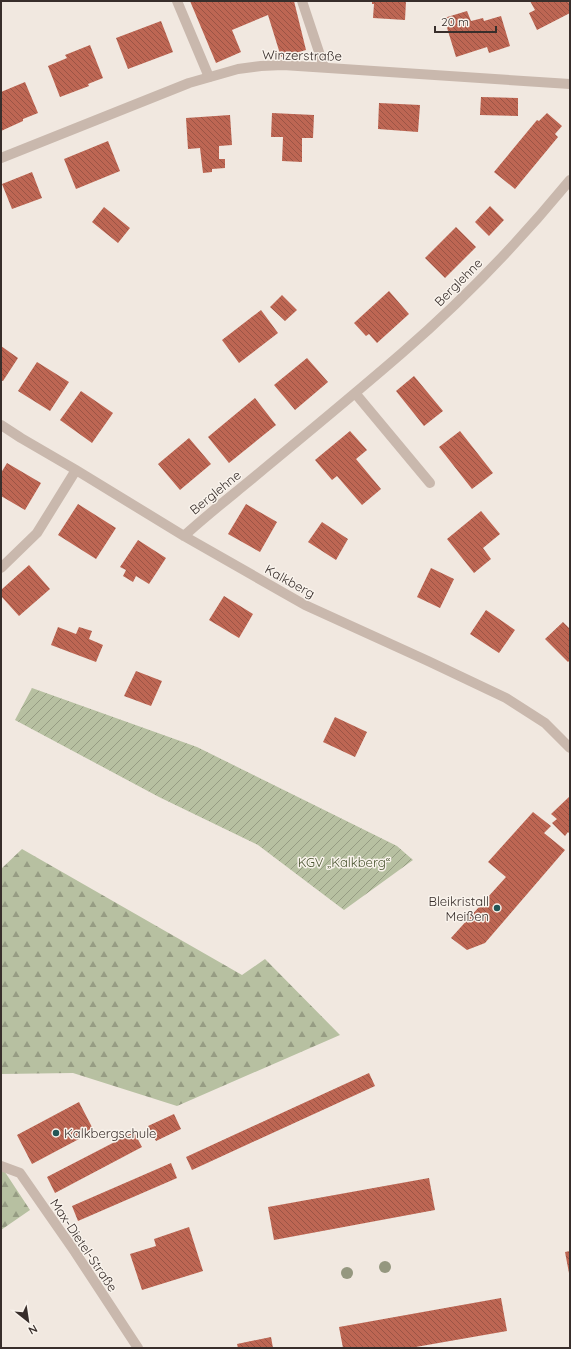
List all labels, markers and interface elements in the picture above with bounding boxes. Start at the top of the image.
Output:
scale bar [435,8,496,34]
text: 20 m [441,14,469,29]
street label: Winzerstraße [262,46,342,64]
street label: Berglehne [431,255,485,309]
street label: Berglehne [186,467,244,517]
street label: Kalkberg [262,561,318,601]
park label: KGV „Kalkberg“ [298,854,391,870]
place label: Bleikristall Meißen [428,893,489,924]
marker: Bleikristall Meißen [492,903,502,913]
place label: Kalkbergschule [64,1125,156,1141]
marker: Kalkbergschule [51,1128,61,1138]
street label: Max-Dietel-Straße [47,1195,121,1295]
north arrow [8,1301,48,1341]
text: N [26,1322,40,1338]

